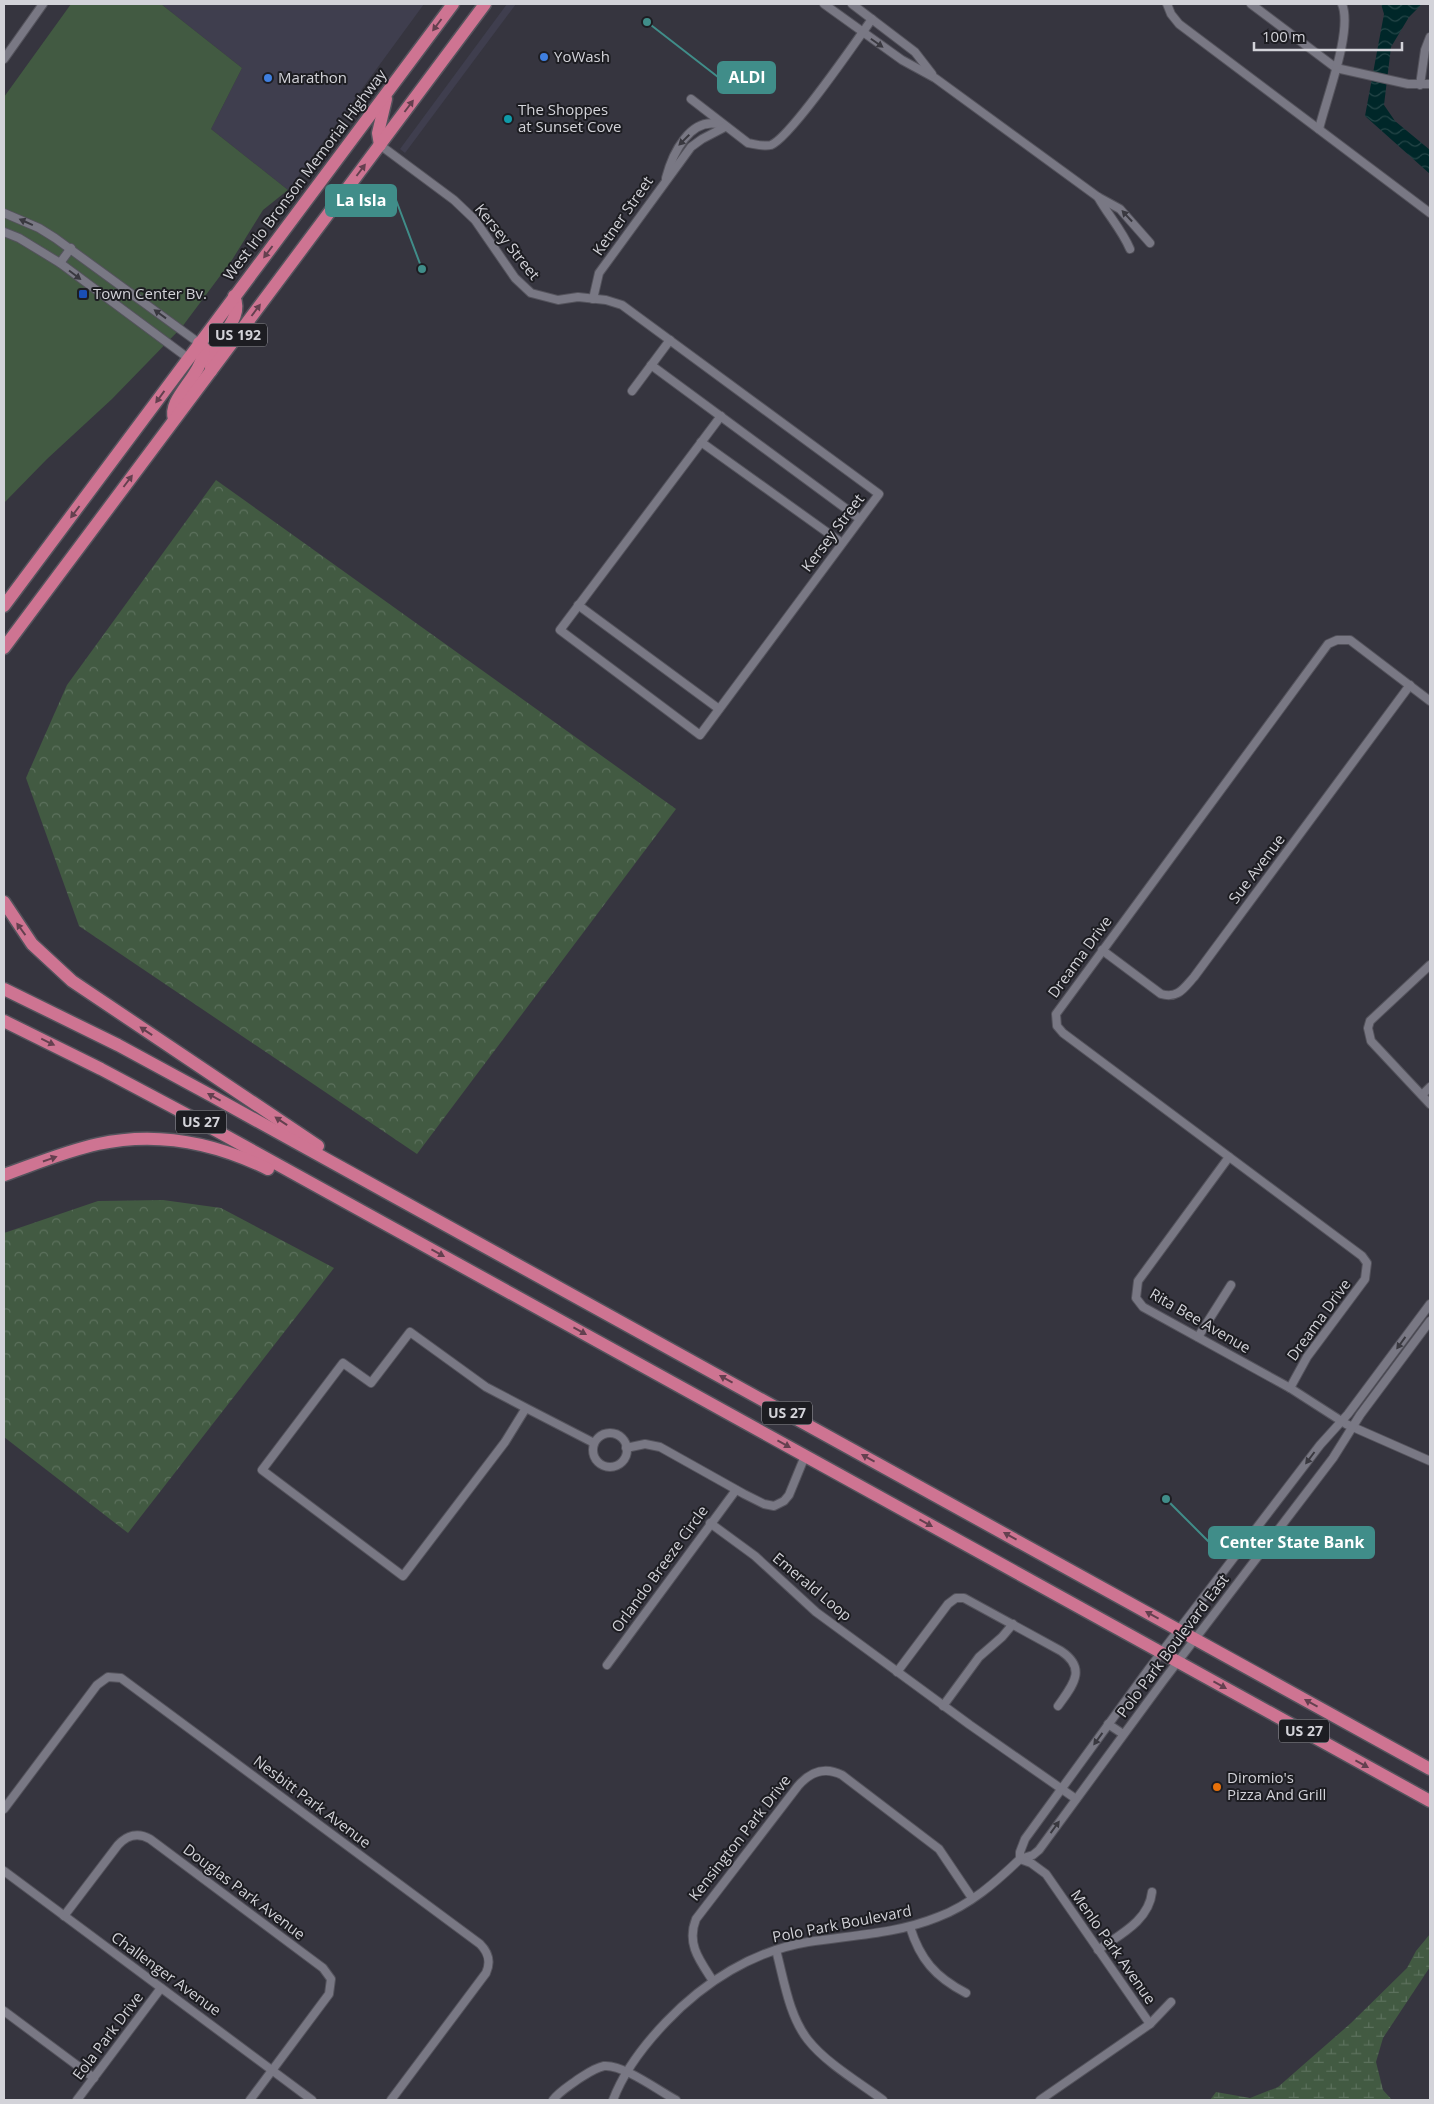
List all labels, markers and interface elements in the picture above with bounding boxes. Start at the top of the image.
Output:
one-way arrow [432,18,443,31]
scale bar [1254,20,1402,52]
text: 100 m [1262,26,1306,46]
one-way arrow [871,38,884,48]
place label: YoWash [554,46,610,66]
marker: YoWash [538,51,550,63]
callout: ALDI [718,62,775,93]
street label: West Irlo Bronson Memorial Highway [218,64,391,284]
text: ALDI [728,66,766,88]
place label: Marathon [278,67,347,87]
marker: Marathon [262,72,274,84]
one-way arrow [404,99,414,113]
place label: The Shoppes at Sunset Cove [518,99,621,136]
marker: The Shoppes at Sunset Cove [502,113,514,125]
one-way arrow [678,134,690,146]
one-way arrow [356,163,366,177]
street label: Ketner Street [587,172,657,259]
callout: La Isla [326,185,396,216]
text: La Isla [336,189,386,211]
street label: Kersey Street [471,199,545,284]
one-way arrow [1121,211,1133,223]
one-way arrow [19,218,33,226]
one-way arrow [262,245,273,258]
one-way arrow [68,269,81,280]
place label: Town Center Bv. [93,283,207,303]
marker: Town Center Bv. [77,288,89,300]
one-way arrow [251,304,262,317]
one-way arrow [153,309,167,319]
road number: US 192 [209,324,267,346]
one-way arrow [154,390,165,403]
one-way arrow [122,475,133,488]
street label: Kersey Street [796,489,868,575]
one-way arrow [70,505,80,519]
street label: Sue Avenue [1224,830,1289,907]
street label: Dreama Drive [1043,911,1116,1001]
one-way arrow [16,922,26,936]
one-way arrow [139,1026,153,1036]
one-way arrow [40,1038,55,1046]
one-way arrow [207,1093,221,1101]
road number: US 27 [176,1110,226,1134]
one-way arrow [275,1116,288,1126]
one-way arrow [43,1155,58,1163]
one-way arrow [431,1249,444,1258]
street label: Dreama Drive [1282,1274,1355,1364]
street label: Rita Bee Avenue [1146,1283,1255,1357]
one-way arrow [573,1327,587,1336]
one-way arrow [1396,1336,1406,1350]
one-way arrow [719,1375,733,1383]
road number: US 27 [762,1402,812,1425]
one-way arrow [776,1440,791,1448]
one-way arrow [1305,1451,1315,1465]
one-way arrow [861,1454,875,1462]
street label: Orlando Breeze Circle [606,1501,712,1636]
one-way arrow [918,1519,933,1527]
callout: Center State Bank [1209,1527,1374,1558]
text: Center State Bank [1220,1531,1364,1553]
one-way arrow [1004,1532,1017,1541]
street label: Emerald Loop [769,1547,856,1625]
street label: Polo Park Boulevard East [1112,1570,1233,1721]
one-way arrow [1145,1611,1160,1619]
one-way arrow [1213,1681,1227,1690]
one-way arrow [1304,1698,1318,1707]
road number: US 27 [1279,1720,1329,1742]
one-way arrow [1092,1732,1103,1745]
street label: Nesbitt Park Avenue [250,1751,375,1852]
one-way arrow [1355,1760,1370,1768]
place label: Diromio's Pizza And Grill [1227,1767,1326,1804]
street label: Kensington Park Drive [684,1770,795,1904]
marker: Diromio's Pizza And Grill [1211,1781,1223,1793]
one-way arrow [1050,1820,1060,1834]
street label: Douglas Park Avenue [180,1839,310,1944]
street label: Menlo Park Avenue [1067,1885,1161,2008]
street label: Polo Park Boulevard [771,1900,913,1946]
street label: Challenger Avenue [108,1927,225,2020]
street label: Eola Park Drive [68,1987,147,2083]

